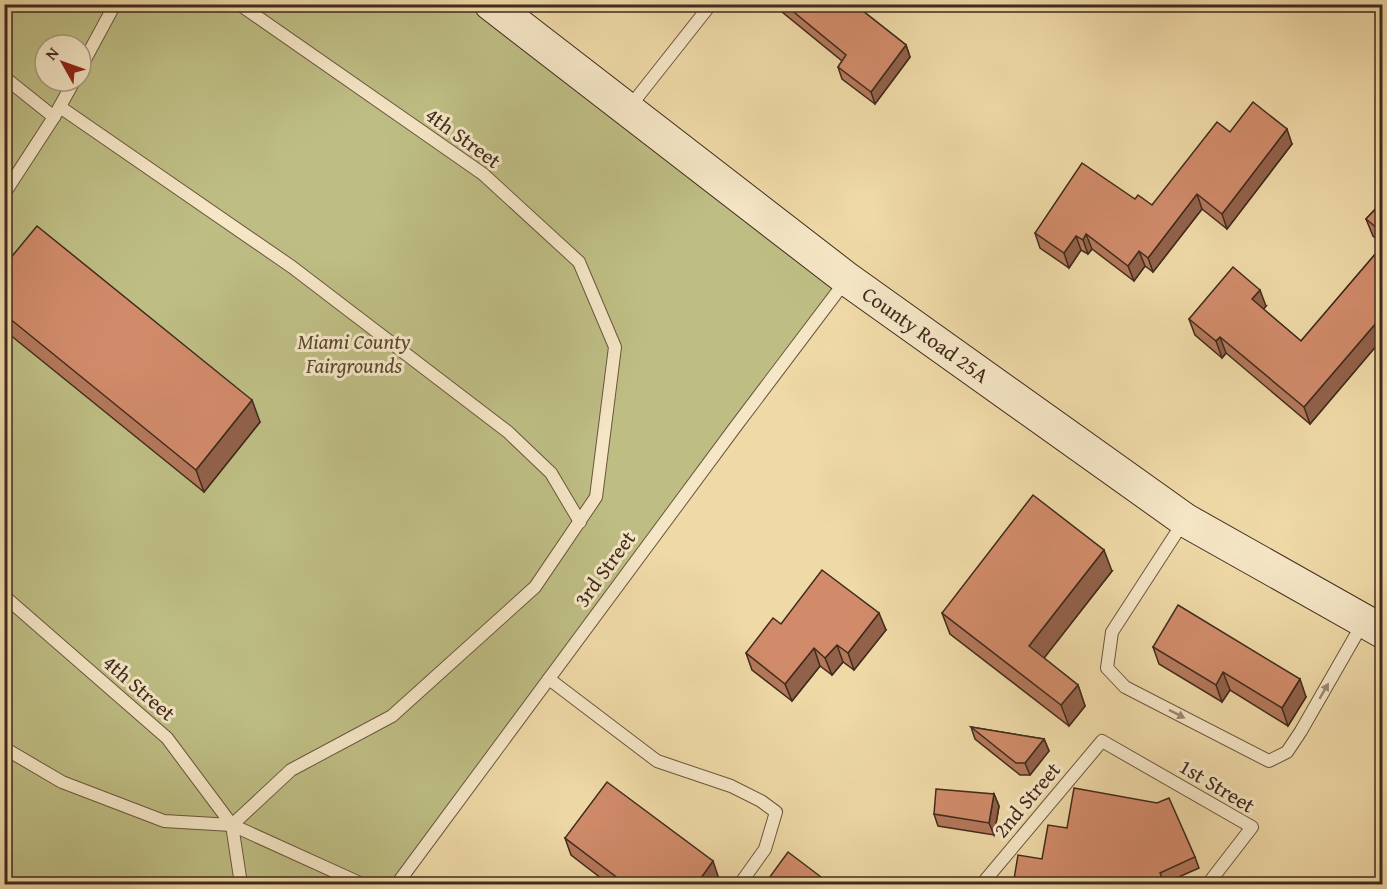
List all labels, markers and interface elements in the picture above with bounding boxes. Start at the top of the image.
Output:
north arrow [33,33,93,93]
text: N [39,41,64,65]
street label: 4th Street [419,99,508,176]
street label: County Road 25A [856,278,996,391]
park label: Miami County Fairgrounds [298,326,411,381]
street label: 3rd Street [566,524,643,613]
street label: 4th Street [96,647,183,728]
one-way arrow [1319,682,1329,699]
one-way arrow [1168,709,1185,719]
street label: 1st Street [1173,751,1262,821]
street label: 2nd Street [986,754,1068,844]

